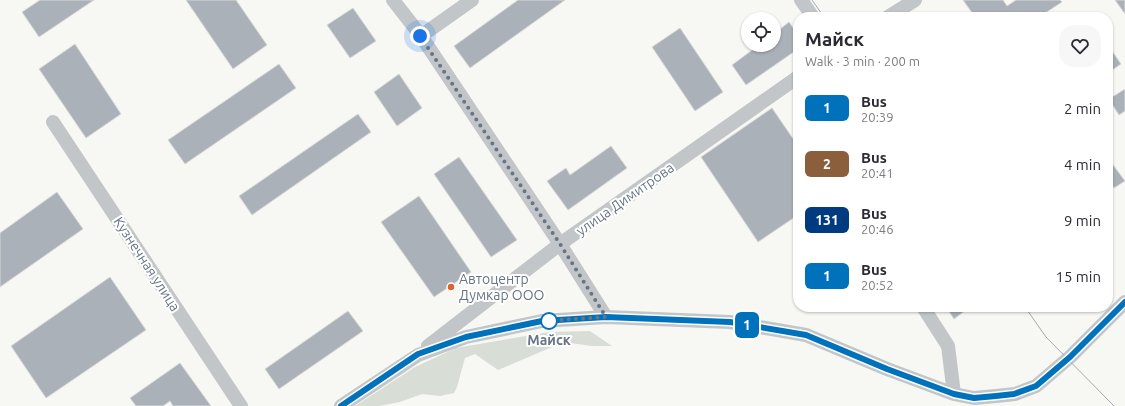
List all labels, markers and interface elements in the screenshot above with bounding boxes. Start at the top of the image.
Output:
map controls [741,12,781,52]
button: locate [741,12,781,52]
button: heart [1059,25,1101,67]
your location [410,26,430,46]
text: Майск [805,28,864,50]
text: Walk · 3 min · 200 m [805,54,920,68]
text: Bus [861,93,887,110]
text: 1 [823,100,831,116]
text: 2 min [1064,100,1101,117]
text: 20:39 [861,110,894,124]
text: Bus [861,149,887,166]
text: 2 [823,156,831,172]
text: 4 min [1064,156,1101,173]
street label: улица Димитрова [573,159,677,239]
text: 20:41 [861,166,894,180]
text: Bus [861,205,887,222]
text: 131 [815,212,839,228]
text: 9 min [1064,212,1101,229]
street label: Кузнечная улица [111,214,183,314]
text: 20:46 [861,222,894,236]
text: Bus [861,261,887,278]
text: 1 [823,268,831,284]
text: 15 min [1055,268,1101,285]
place label: Автоцентр Думкар ООО [459,271,545,303]
text: 20:52 [861,278,894,292]
marker: Автоцентр Думкар ООО [446,282,456,292]
marker: Майск [540,312,558,330]
line badge: 1 [734,312,760,338]
text: 1 [743,317,751,333]
place label: Майск [527,332,571,348]

